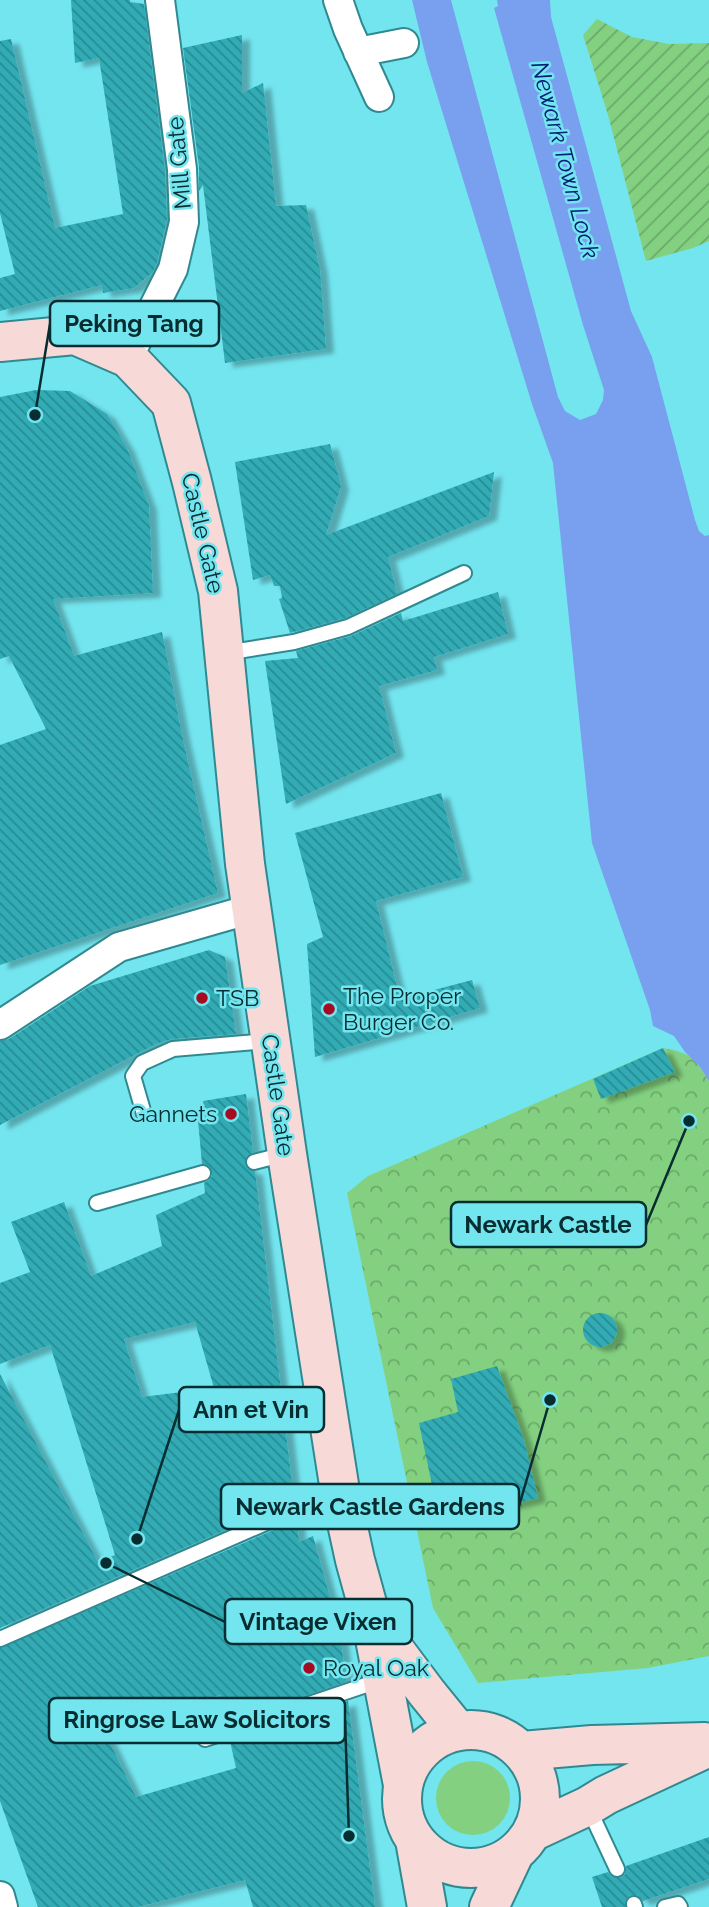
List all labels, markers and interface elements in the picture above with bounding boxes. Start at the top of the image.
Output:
water label: Newark Town Lock [525,58,606,262]
street label: Mill Gate [161,116,196,210]
callout: Peking Tang [50,301,219,346]
text: Peking Tang [64,309,204,338]
street label: Castle Gate [177,470,230,596]
place label: The Proper Burger Co. [343,982,461,1035]
place label: TSB [216,984,259,1011]
marker: TSB [194,990,210,1006]
marker: The Proper Burger Co. [321,1001,337,1017]
street label: Castle Gate [257,1032,300,1158]
place label: Gannets [129,1100,217,1127]
marker: Gannets [223,1106,239,1122]
callout: Newark Castle [451,1202,646,1247]
text: Newark Castle [464,1210,632,1239]
callout: Ann et Vin [179,1387,324,1432]
text: Ann et Vin [193,1395,309,1424]
callout: Newark Castle Gardens [221,1484,519,1529]
text: Newark Castle Gardens [235,1492,505,1521]
callout: Vintage Vixen [225,1599,412,1644]
text: Vintage Vixen [239,1607,397,1636]
place label: Royal Oak [323,1654,429,1681]
marker: Royal Oak [301,1660,317,1676]
callout: Ringrose Law Solicitors [49,1698,345,1743]
text: Ringrose Law Solicitors [63,1705,331,1734]

